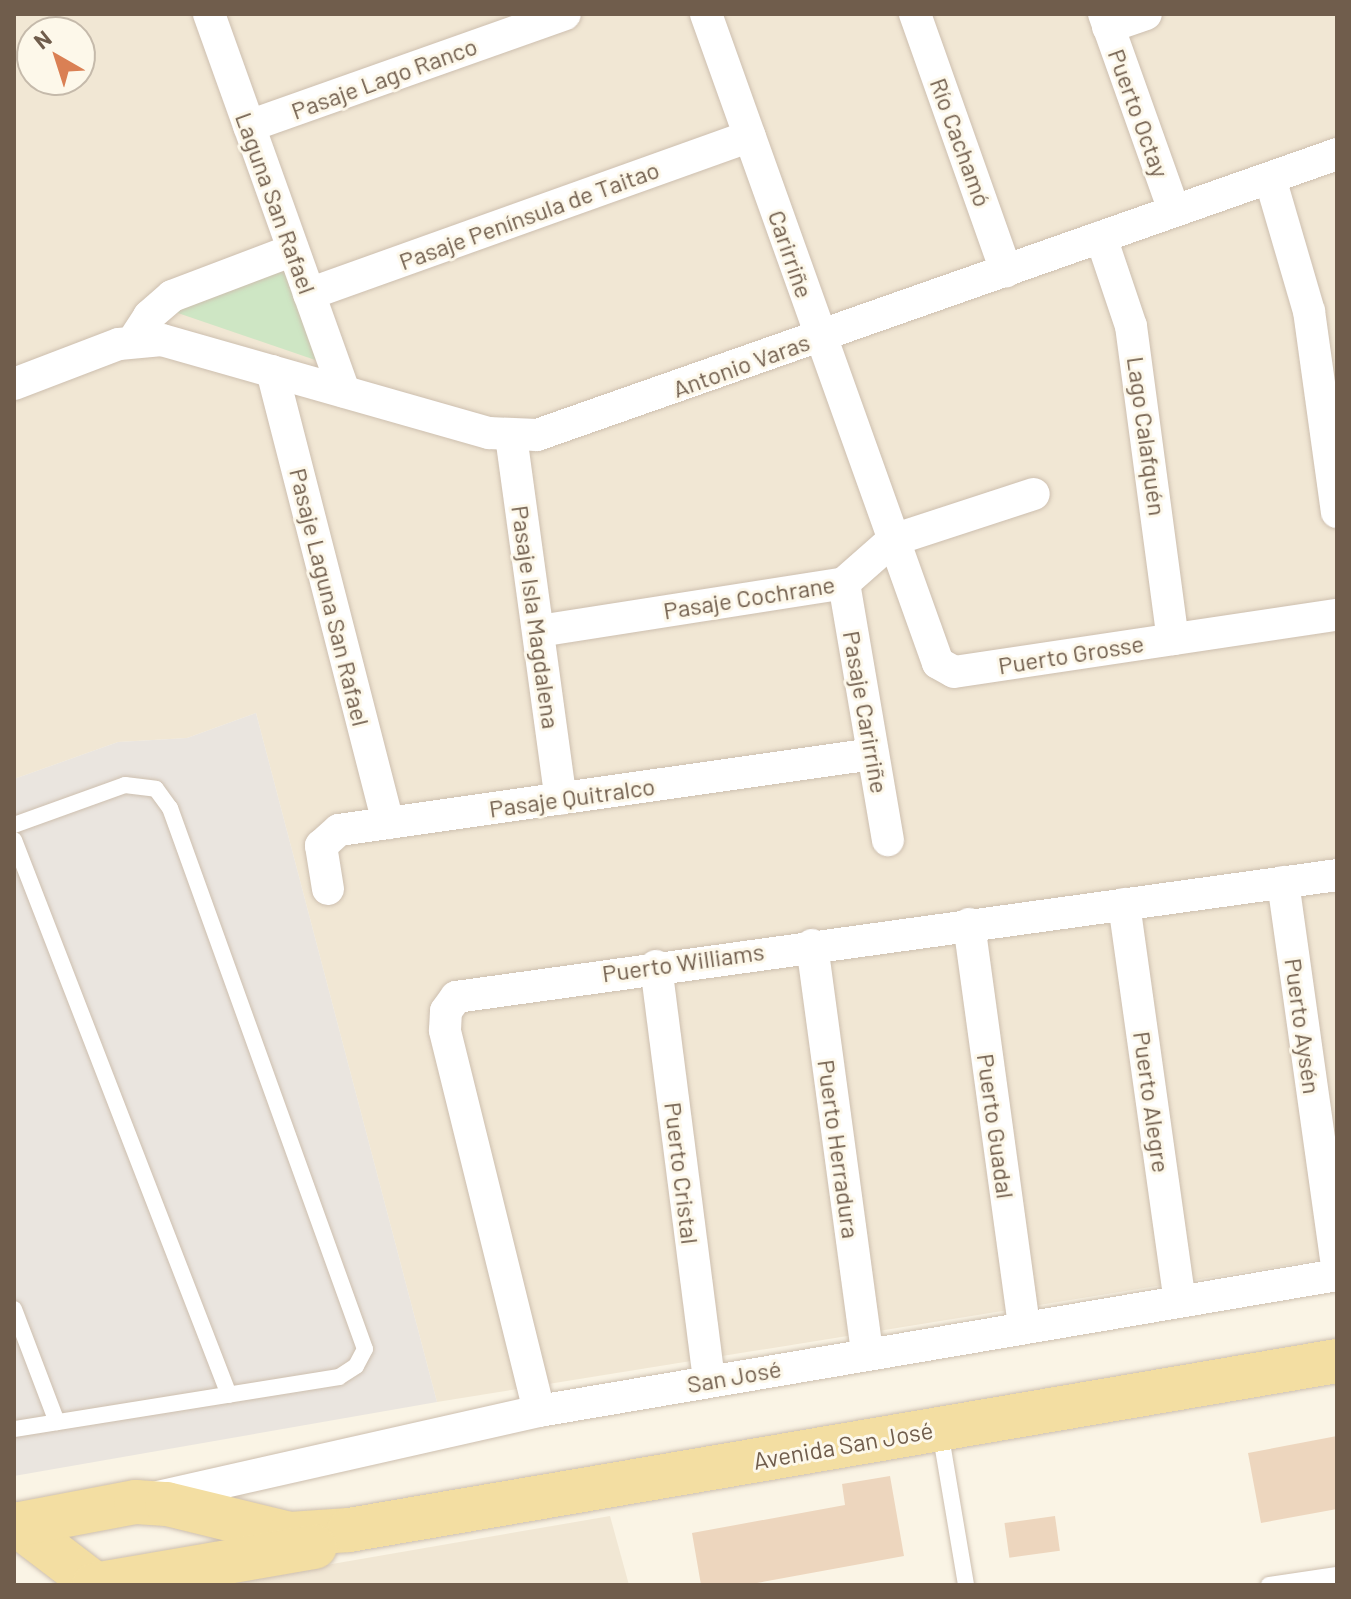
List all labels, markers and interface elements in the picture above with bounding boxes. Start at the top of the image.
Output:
north arrow [16,16,96,96]
text: N [28,24,56,54]
street label: Pasaje Lago Ranco [287,31,481,125]
street label: Puerto Octay [1102,45,1176,181]
street label: Río Cachamó [924,74,998,210]
street label: Laguna San Rafael [230,108,322,298]
street label: Pasaje Península de Taitao [395,154,663,276]
street label: Carirriñe [763,206,819,302]
street label: Antonio Varas [669,327,813,403]
street label: Lago Calafquén [1122,355,1172,517]
street label: Pasaje Laguna San Rafael [284,465,376,729]
street label: Pasaje Isla Magdalena [506,504,566,730]
street label: Pasaje Cochrane [661,569,837,625]
street label: Pasaje Carirriñe [838,628,894,796]
street label: Puerto Grosse [996,628,1146,680]
street label: Pasaje Quitralco [487,771,657,823]
street label: Puerto Williams [600,936,766,988]
street label: Puerto Aysén [1279,956,1327,1096]
street label: Puerto Alegre [1128,1030,1176,1174]
street label: Puerto Guadal [972,1052,1020,1200]
street label: Puerto Herradura [812,1058,866,1240]
street label: Puerto Cristal [659,1100,705,1246]
street label: San José [685,1354,783,1398]
street label: Avenida San José [751,1415,935,1475]

